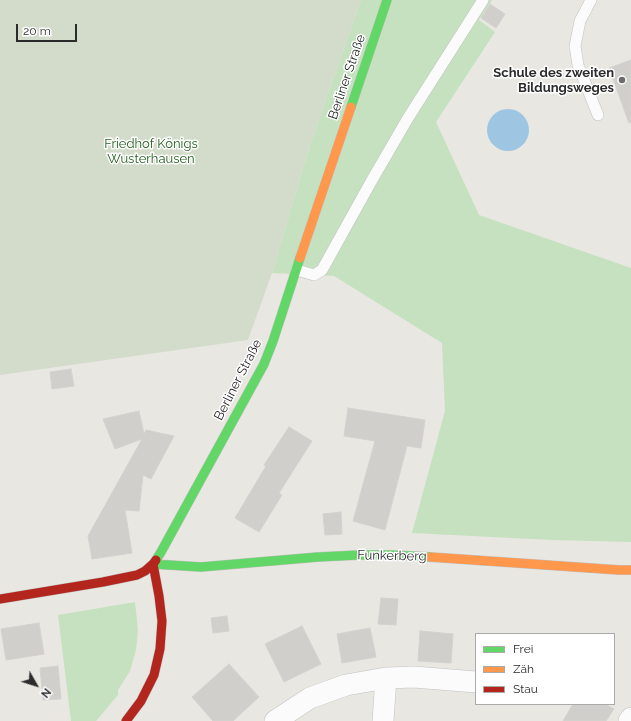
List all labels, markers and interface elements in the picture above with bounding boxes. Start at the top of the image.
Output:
scale bar [18,16,79,42]
text: 20 m [23,24,51,38]
street label: Berliner Straße [325,32,369,122]
place label: Schule des zweiten Bildungsweges [493,65,614,96]
marker: Schule des zweiten Bildungsweges [617,75,627,85]
park label: Friedhof Königs Wusterhausen [104,136,198,167]
street label: Berliner Straße [211,337,265,423]
street label: Funkerberg [357,548,427,564]
legend [475,633,615,705]
text: Frei [513,642,533,656]
text: Zäh [513,662,534,676]
north arrow [16,665,56,705]
text: Stau [513,682,538,696]
text: N [38,686,53,700]

